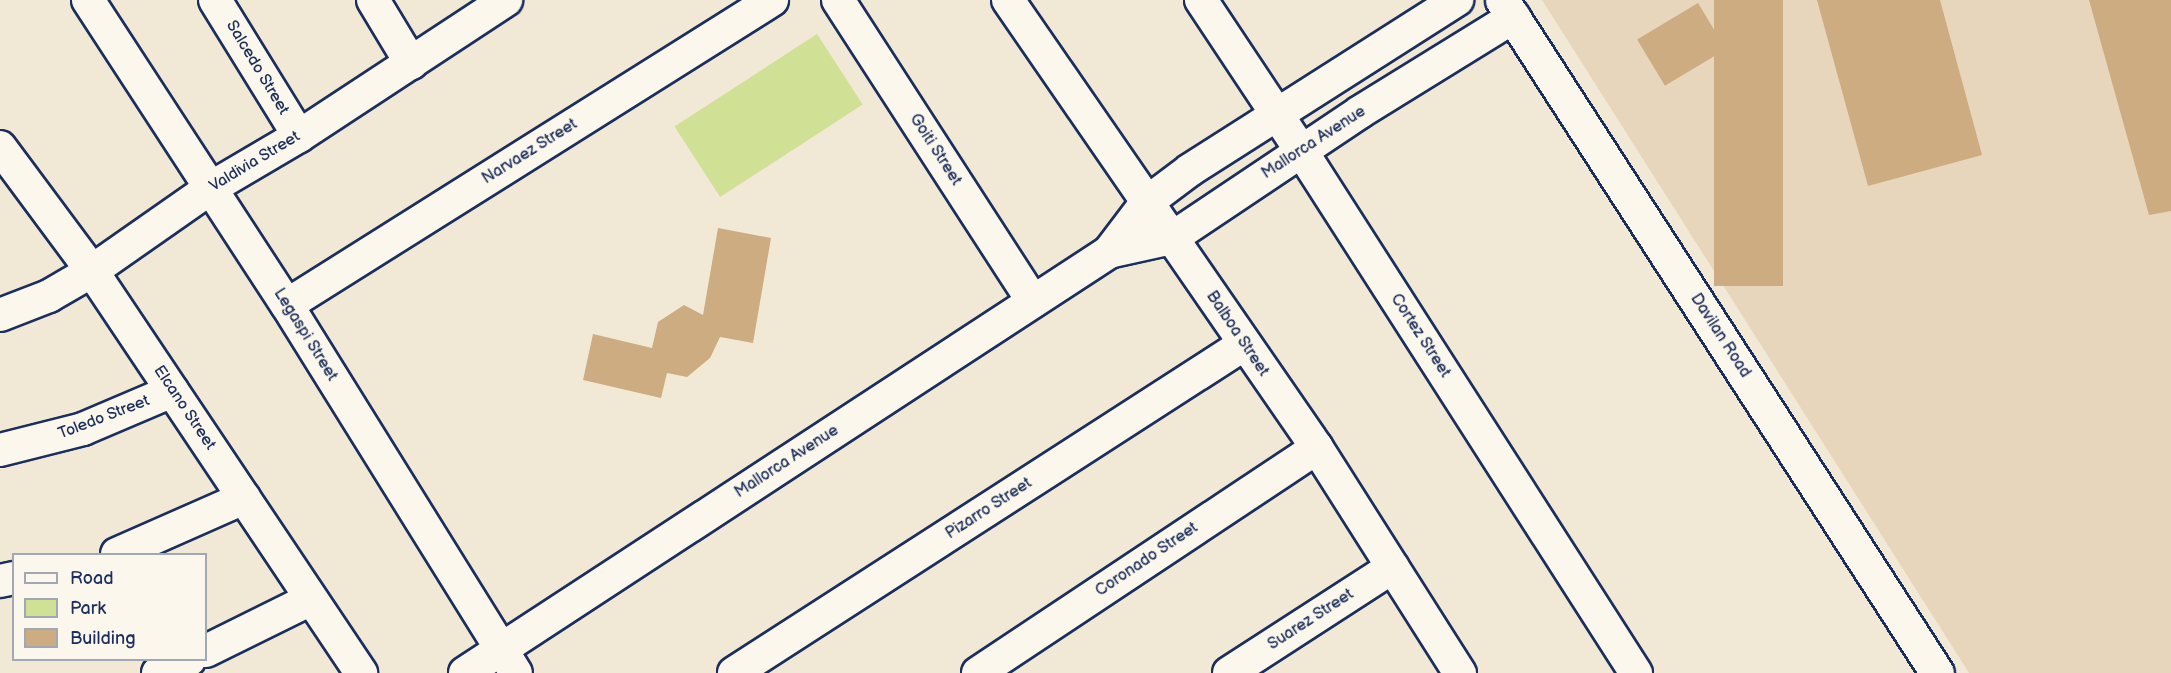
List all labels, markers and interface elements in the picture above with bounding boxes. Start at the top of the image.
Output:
street label: Salcedo Street [221,17,293,119]
street label: Mallorca Avenue [1258,102,1370,184]
street label: Goiti Street [905,110,965,190]
street label: Narvaez Street [479,115,581,189]
street label: Valdivia Street [206,127,304,197]
street label: Legaspi Street [269,285,341,385]
street label: Balboa Street [1201,288,1273,380]
street label: Cortez Street [1386,290,1454,382]
street label: Davilan Road [1686,290,1754,382]
street label: Elcano Street [149,362,219,454]
street label: Toledo Street [56,392,152,444]
street label: Mallorca Avenue [731,421,843,503]
street label: Pizarro Street [942,474,1036,544]
street label: Coronado Street [1092,519,1202,601]
legend [12,553,207,661]
text: Road [70,568,114,589]
street label: Suarez Street [1264,585,1358,655]
text: Park [70,598,106,619]
text: Building [70,628,136,649]

